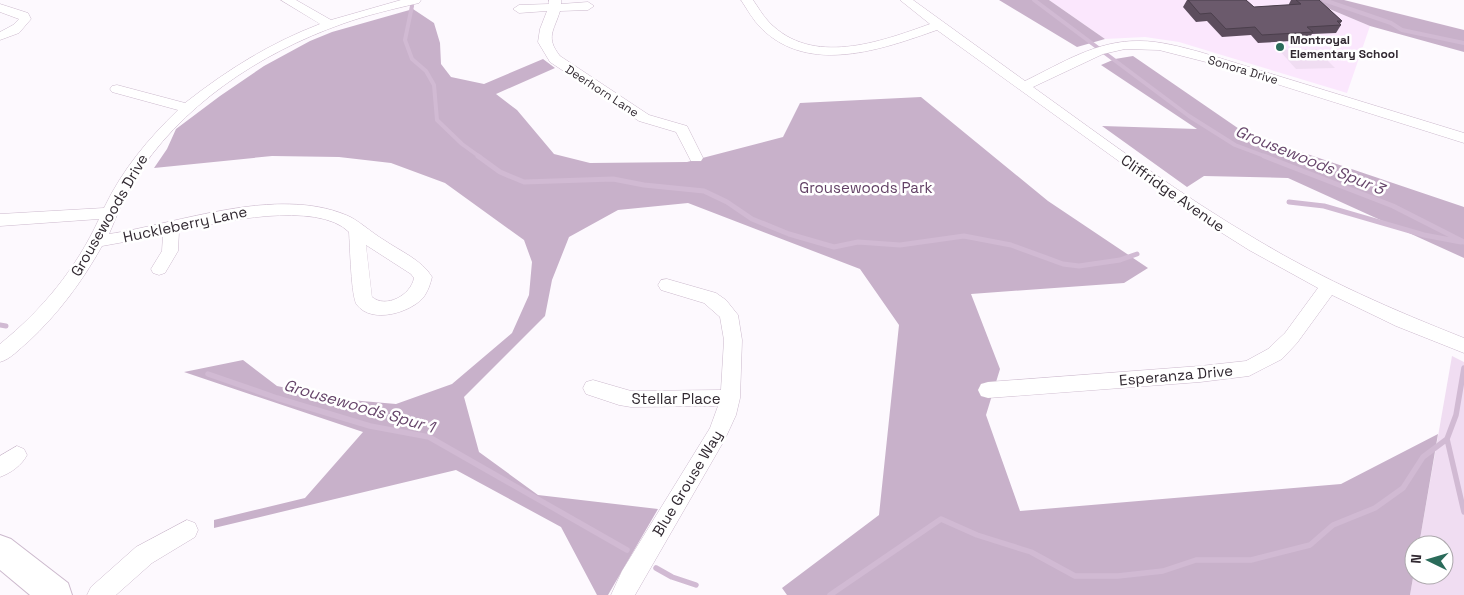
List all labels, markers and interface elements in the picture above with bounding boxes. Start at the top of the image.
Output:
place label: Montroyal Elementary School [1290,32,1398,62]
marker: Montroyal Elementary School [1274,41,1286,53]
street label: Sonora Drive [1206,52,1280,88]
street label: Deerhorn Lane [562,61,642,121]
water label: Grousewoods Spur 3 [1232,121,1390,200]
street label: Grousewoods Drive [66,150,152,280]
street label: Cliffridge Avenue [1117,150,1229,236]
park label: Grousewoods Park [799,178,933,197]
street label: Huckleberry Lane [121,202,249,246]
street label: Esperanza Drive [1118,361,1234,389]
water label: Grousewoods Spur 1 [281,374,439,438]
street label: Stellar Place [631,389,721,408]
street label: Blue Grouse Way [648,427,726,539]
north arrow [1404,535,1454,585]
text: N [1407,553,1425,564]

